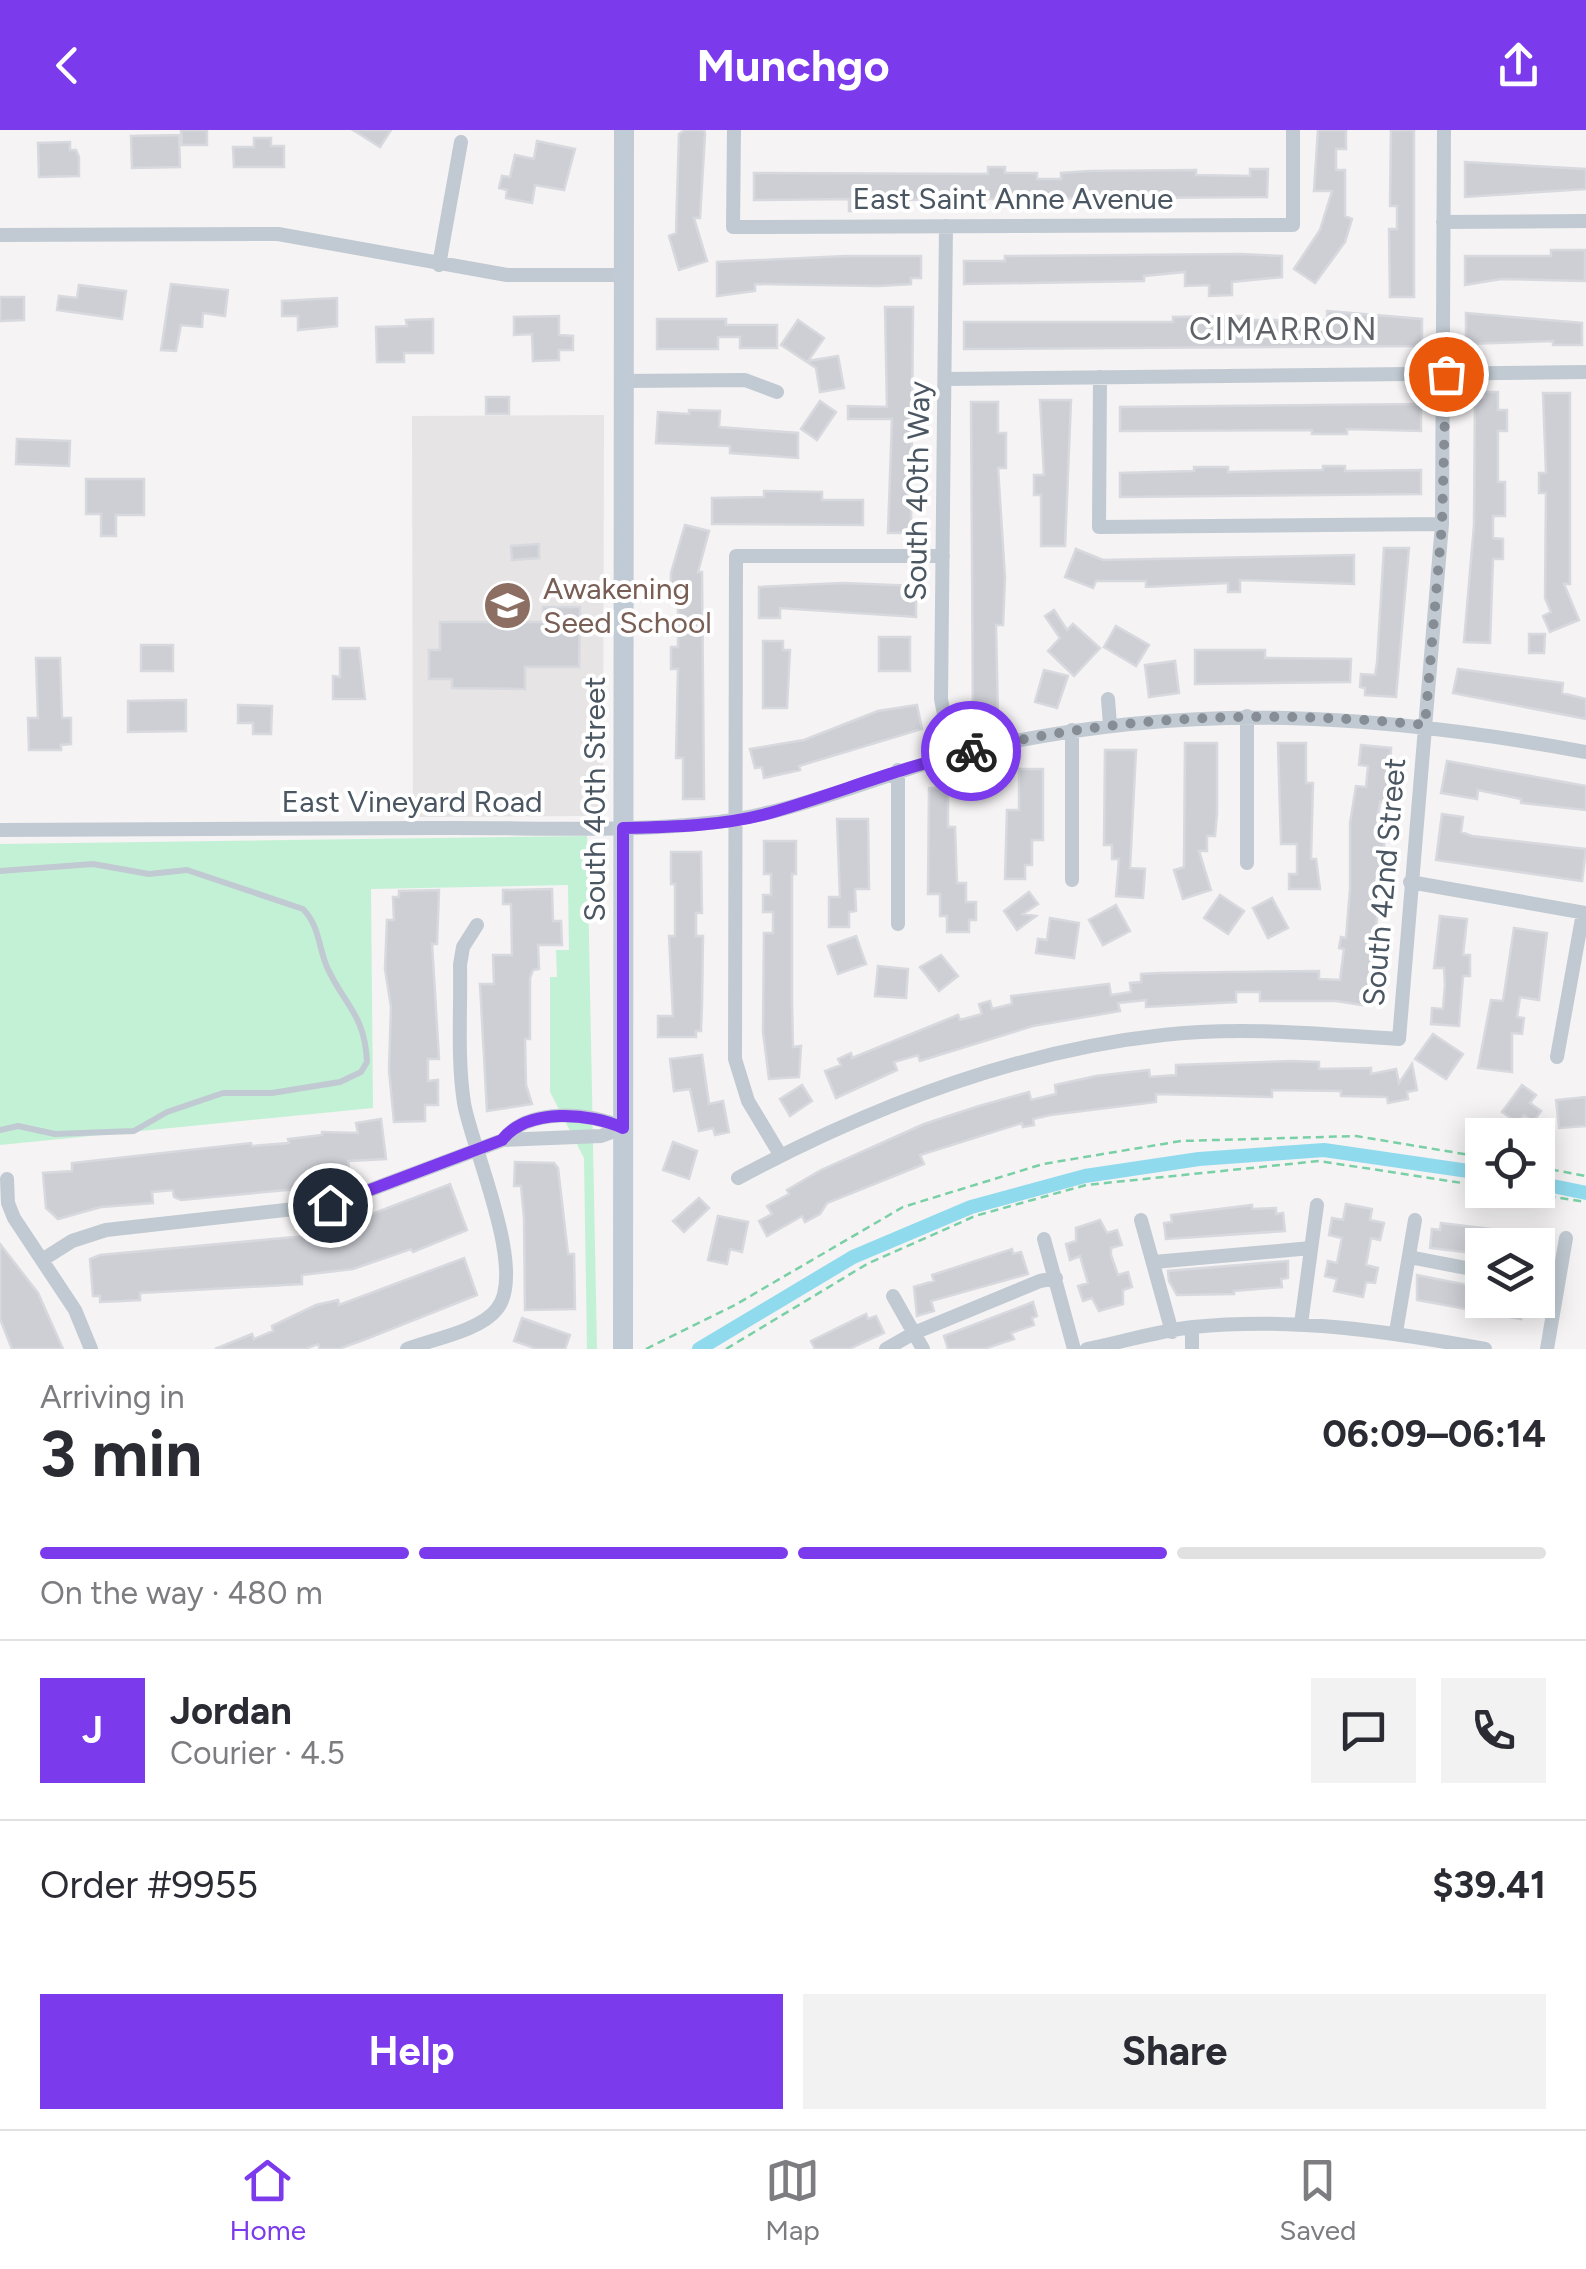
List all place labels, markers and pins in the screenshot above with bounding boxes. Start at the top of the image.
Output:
pin [1404,332,1489,417]
place label: Awakening Seed School [543,570,712,641]
school or university icon: Awakening Seed School [482,579,534,631]
pin [288,1163,373,1248]

